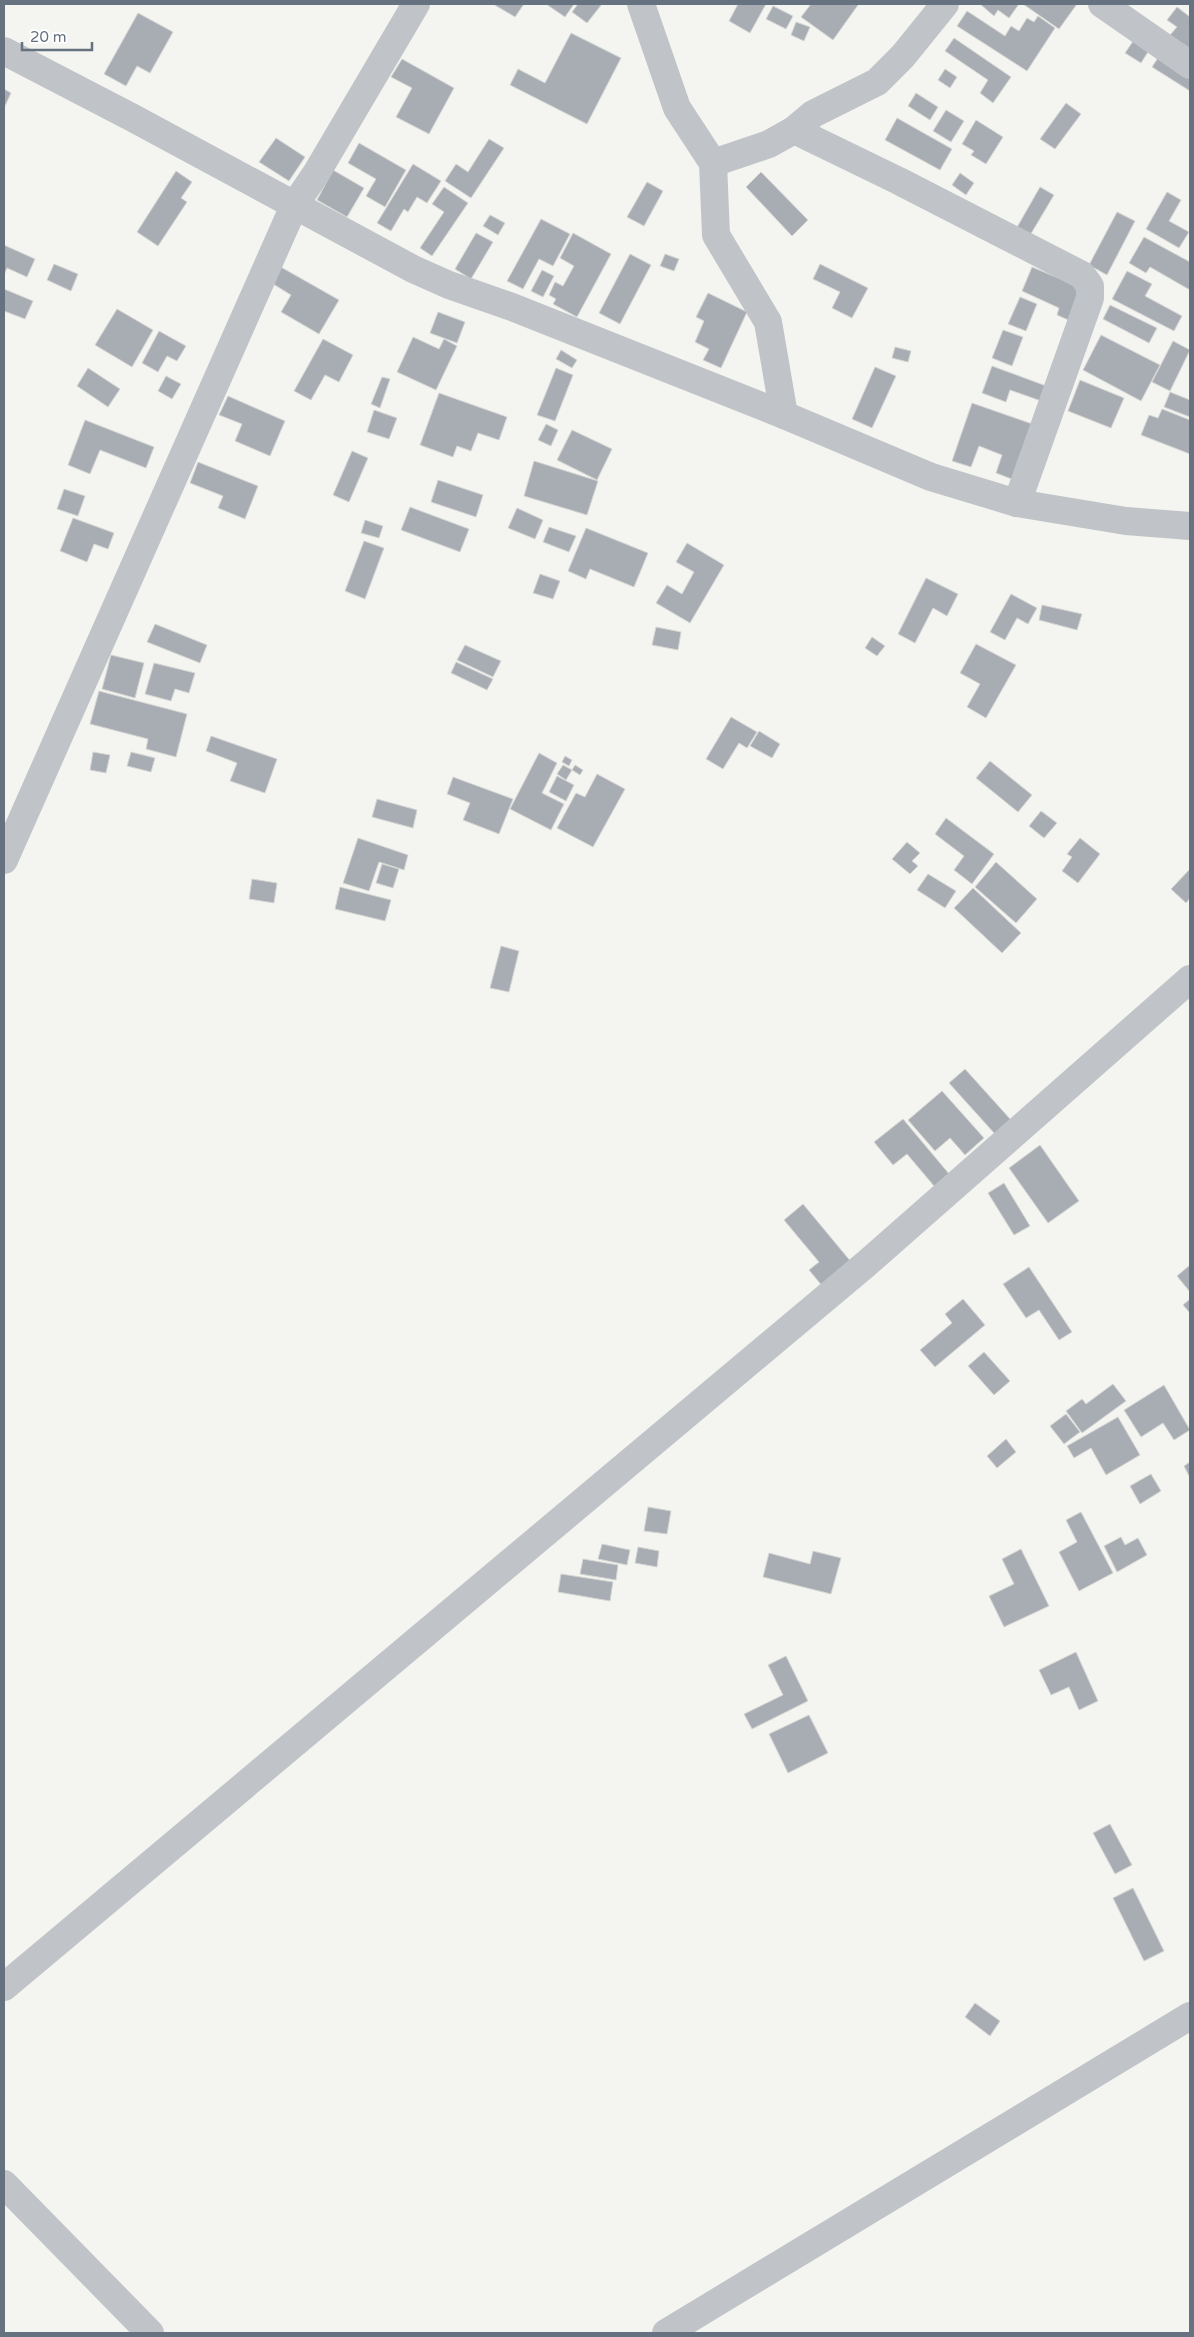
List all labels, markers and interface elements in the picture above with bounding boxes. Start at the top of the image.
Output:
scale bar [22,20,92,52]
text: 20 m [30,28,67,46]

